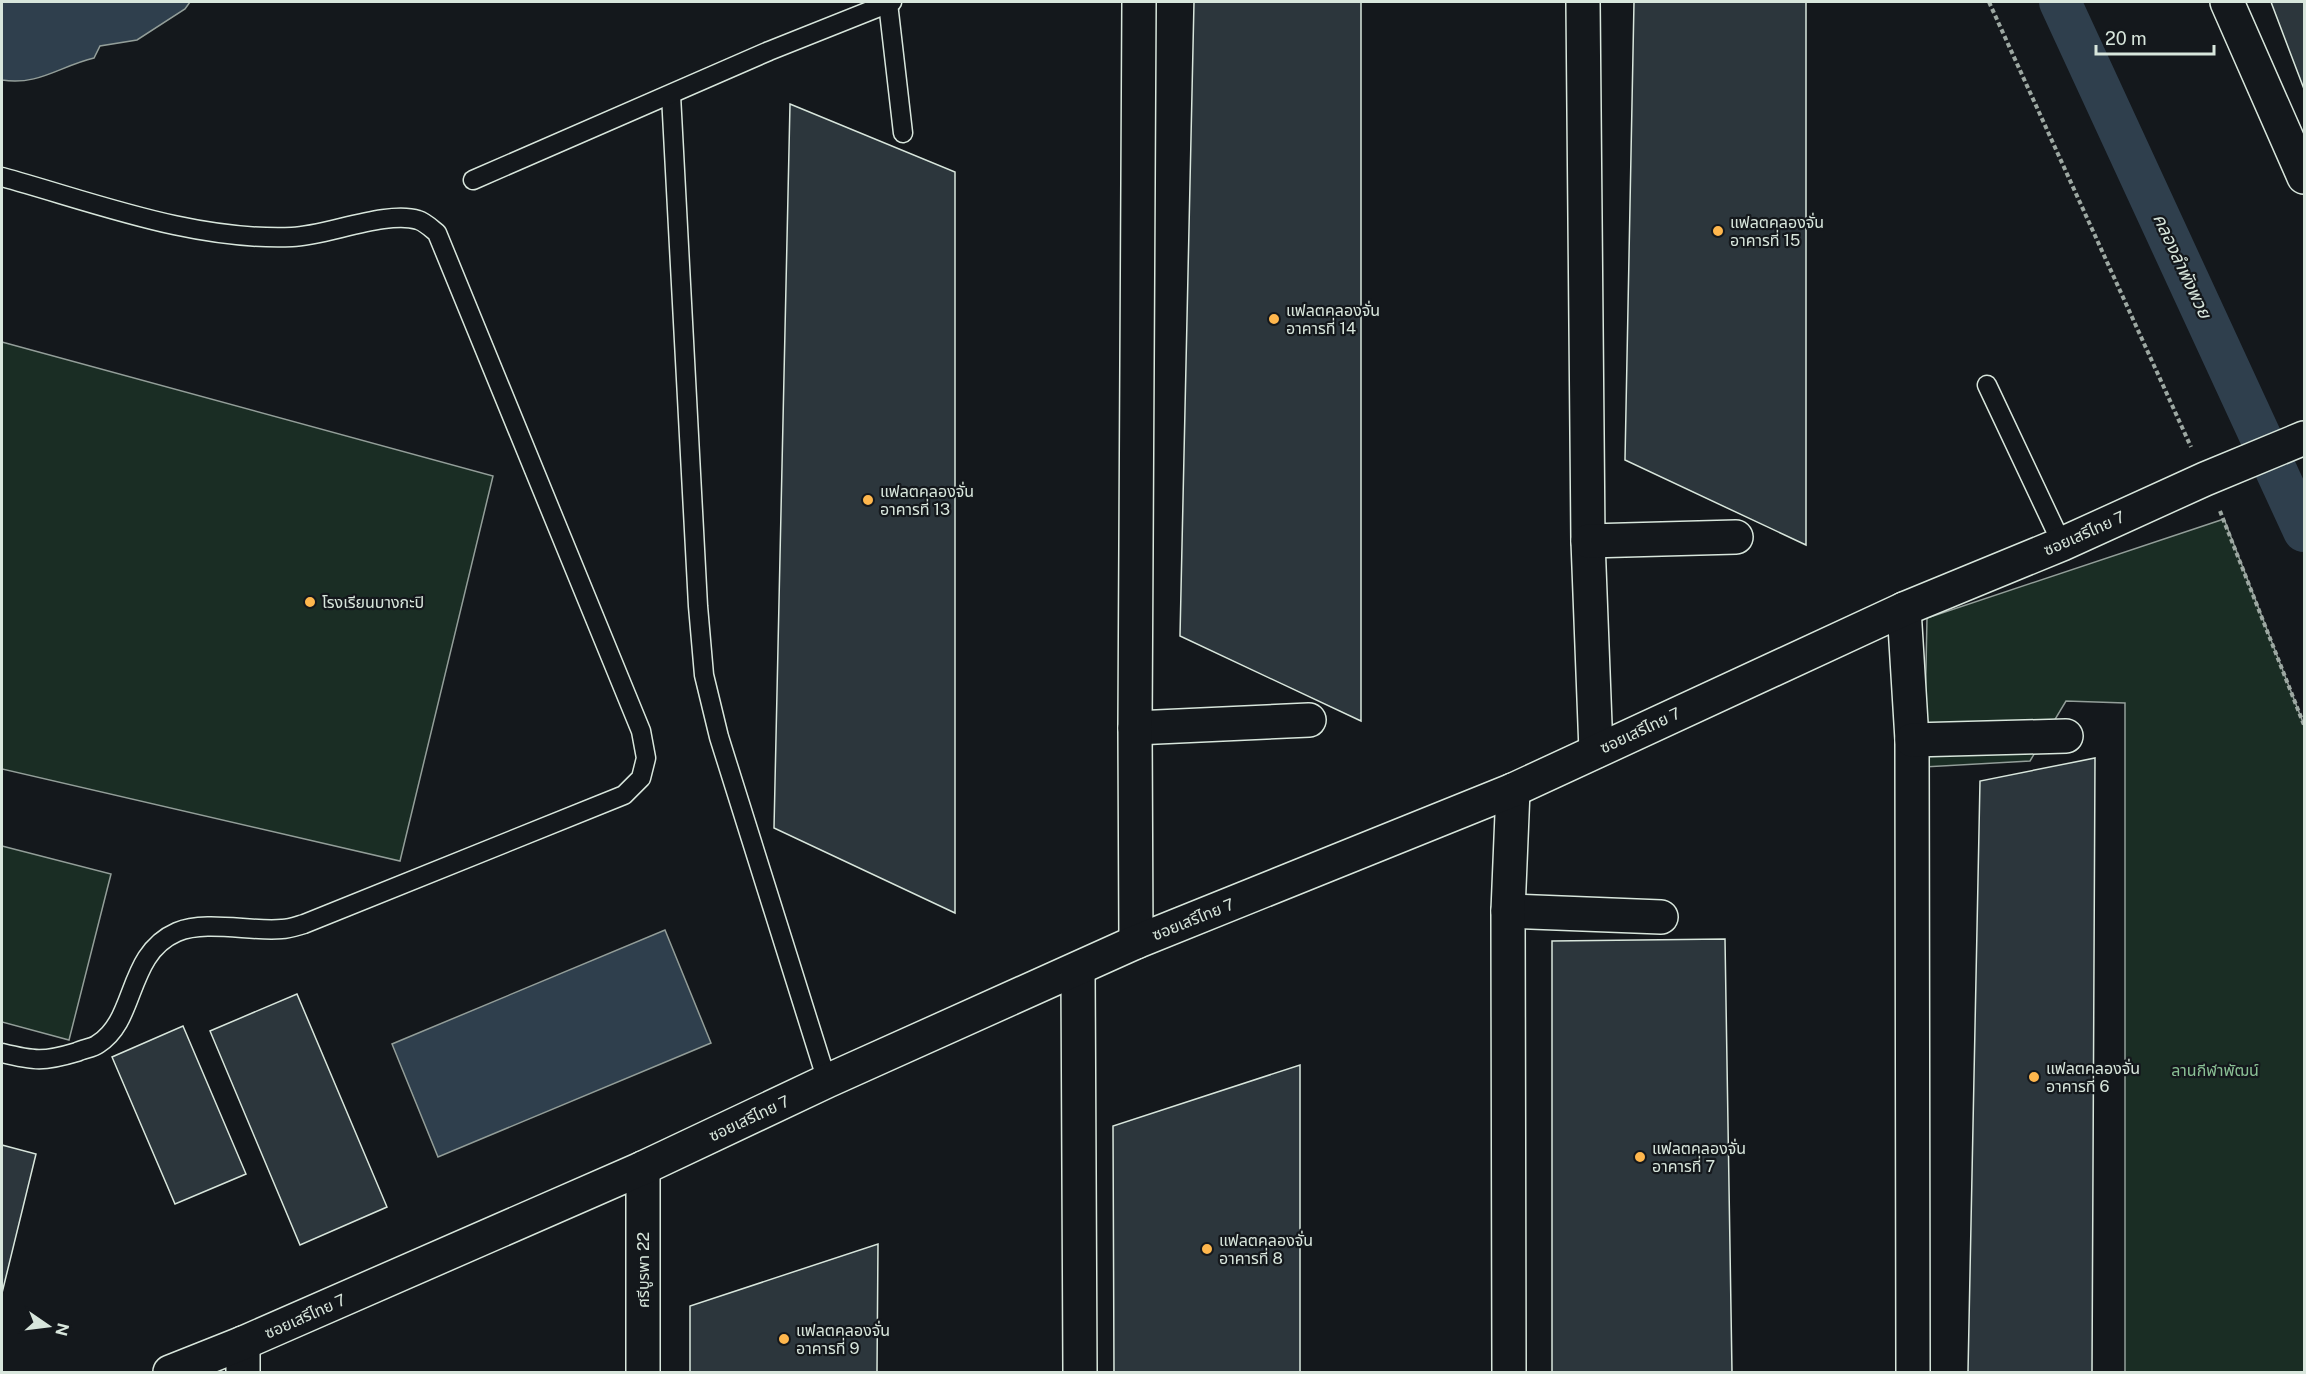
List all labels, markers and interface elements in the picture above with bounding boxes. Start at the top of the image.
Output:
scale bar [2096,18,2214,56]
text: 20 m [2105,28,2147,49]
water label: คลองลำพังพวย [2149,210,2216,323]
place label: แฟลตคลองจั่น อาคารที่ 15 [1730,212,1824,250]
marker: แฟลตคลองจั่น อาคารที่ 15 [1711,224,1725,238]
place label: แฟลตคลองจั่น อาคารที่ 14 [1286,300,1380,338]
marker: แฟลตคลองจั่น อาคารที่ 14 [1267,312,1281,326]
place label: แฟลตคลองจั่น อาคารที่ 13 [880,481,974,519]
marker: แฟลตคลองจั่น อาคารที่ 13 [861,493,875,507]
street label: ซอยเสรีไทย 7 [2041,507,2128,560]
place label: โรงเรียนบางกะปิ [322,593,424,612]
marker: โรงเรียนบางกะปิ [303,595,317,609]
street label: ซอยเสรีไทย 7 [1597,704,1684,757]
street label: ซอยเสรีไทย 7 [1149,894,1237,945]
place label: แฟลตคลองจั่น อาคารที่ 6 [2046,1058,2140,1096]
park label: ลานกีฬาพัฒน์ [2171,1061,2259,1080]
marker: แฟลตคลองจั่น อาคารที่ 6 [2027,1070,2041,1084]
street label: ซอยเสรีไทย 7 [706,1092,793,1145]
place label: แฟลตคลองจั่น อาคารที่ 7 [1652,1138,1746,1176]
marker: แฟลตคลองจั่น อาคารที่ 7 [1633,1150,1647,1164]
place label: แฟลตคลองจั่น อาคารที่ 8 [1219,1230,1313,1268]
street label: ศรีบูรพา 22 [634,1232,653,1308]
marker: แฟลตคลองจั่น อาคารที่ 8 [1200,1242,1214,1256]
street label: ซอยเสรีไทย 7 [262,1290,349,1343]
north arrow [18,1296,78,1356]
place label: แฟลตคลองจั่น อาคารที่ 9 [796,1320,890,1358]
text: N [51,1321,73,1338]
marker: แฟลตคลองจั่น อาคารที่ 9 [777,1332,791,1346]

